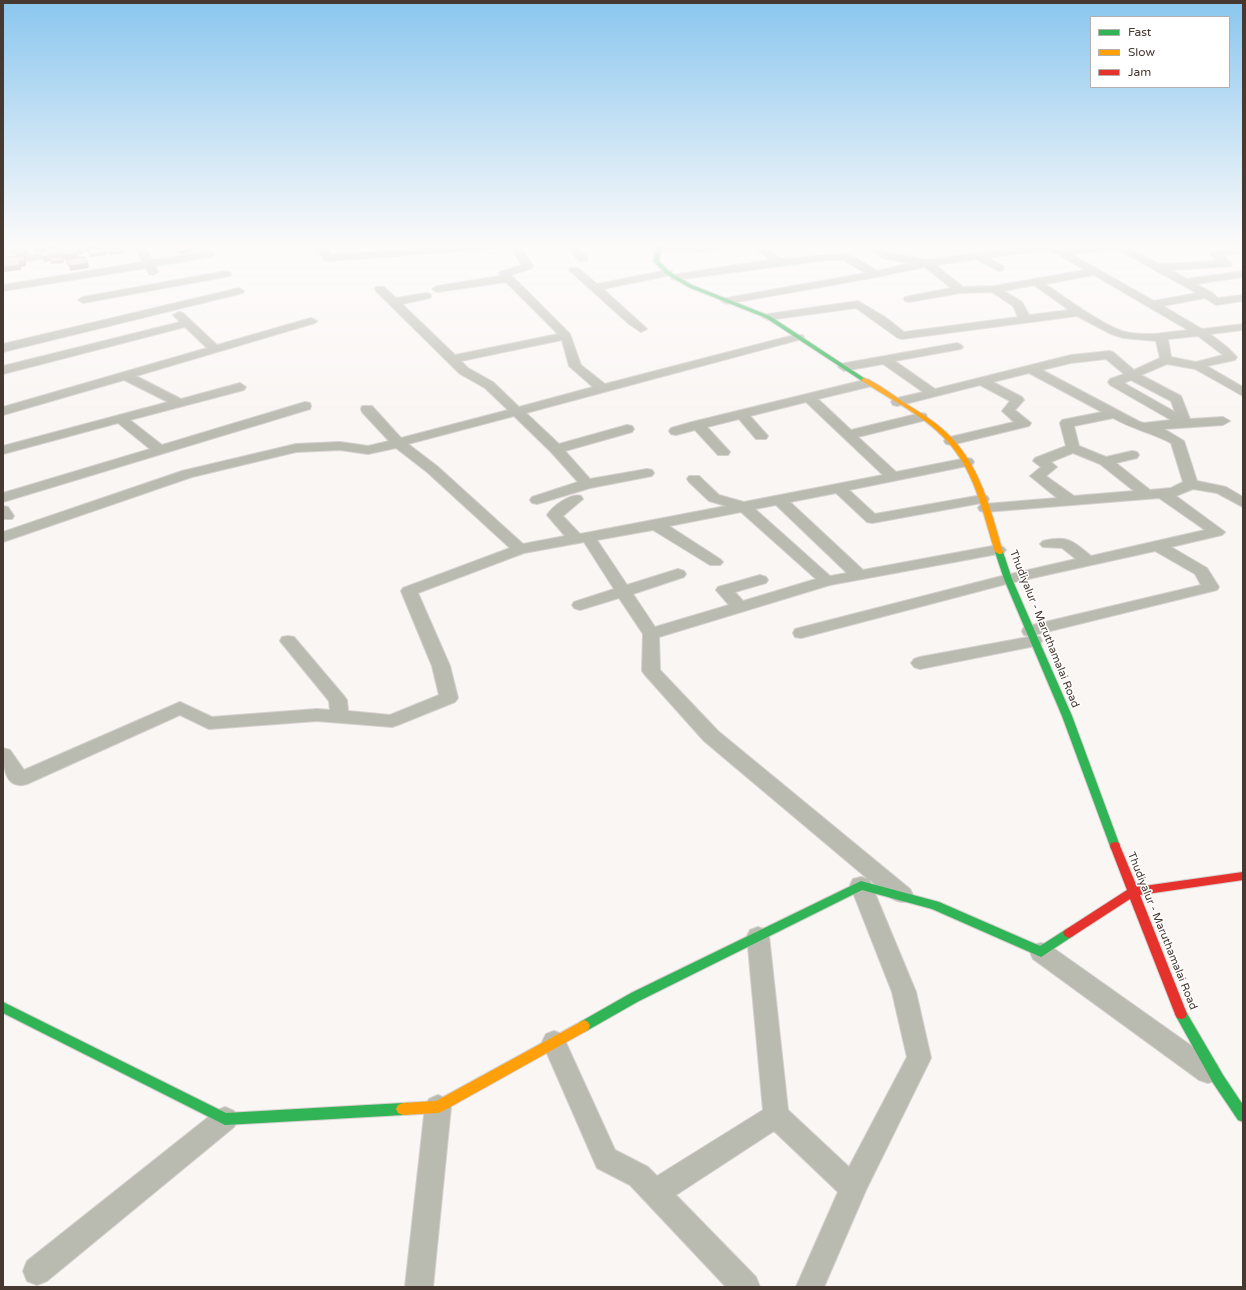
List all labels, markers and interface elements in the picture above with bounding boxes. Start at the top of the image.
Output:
legend [1090,16,1230,88]
text: Fast [1128,25,1151,39]
text: Slow [1128,45,1155,59]
text: Jam [1128,65,1151,79]
street label: Thudiyalur - Maruthamalai Road [1006,548,1082,710]
street label: Thudiyalur - Maruthamalai Road [1124,850,1200,1012]

